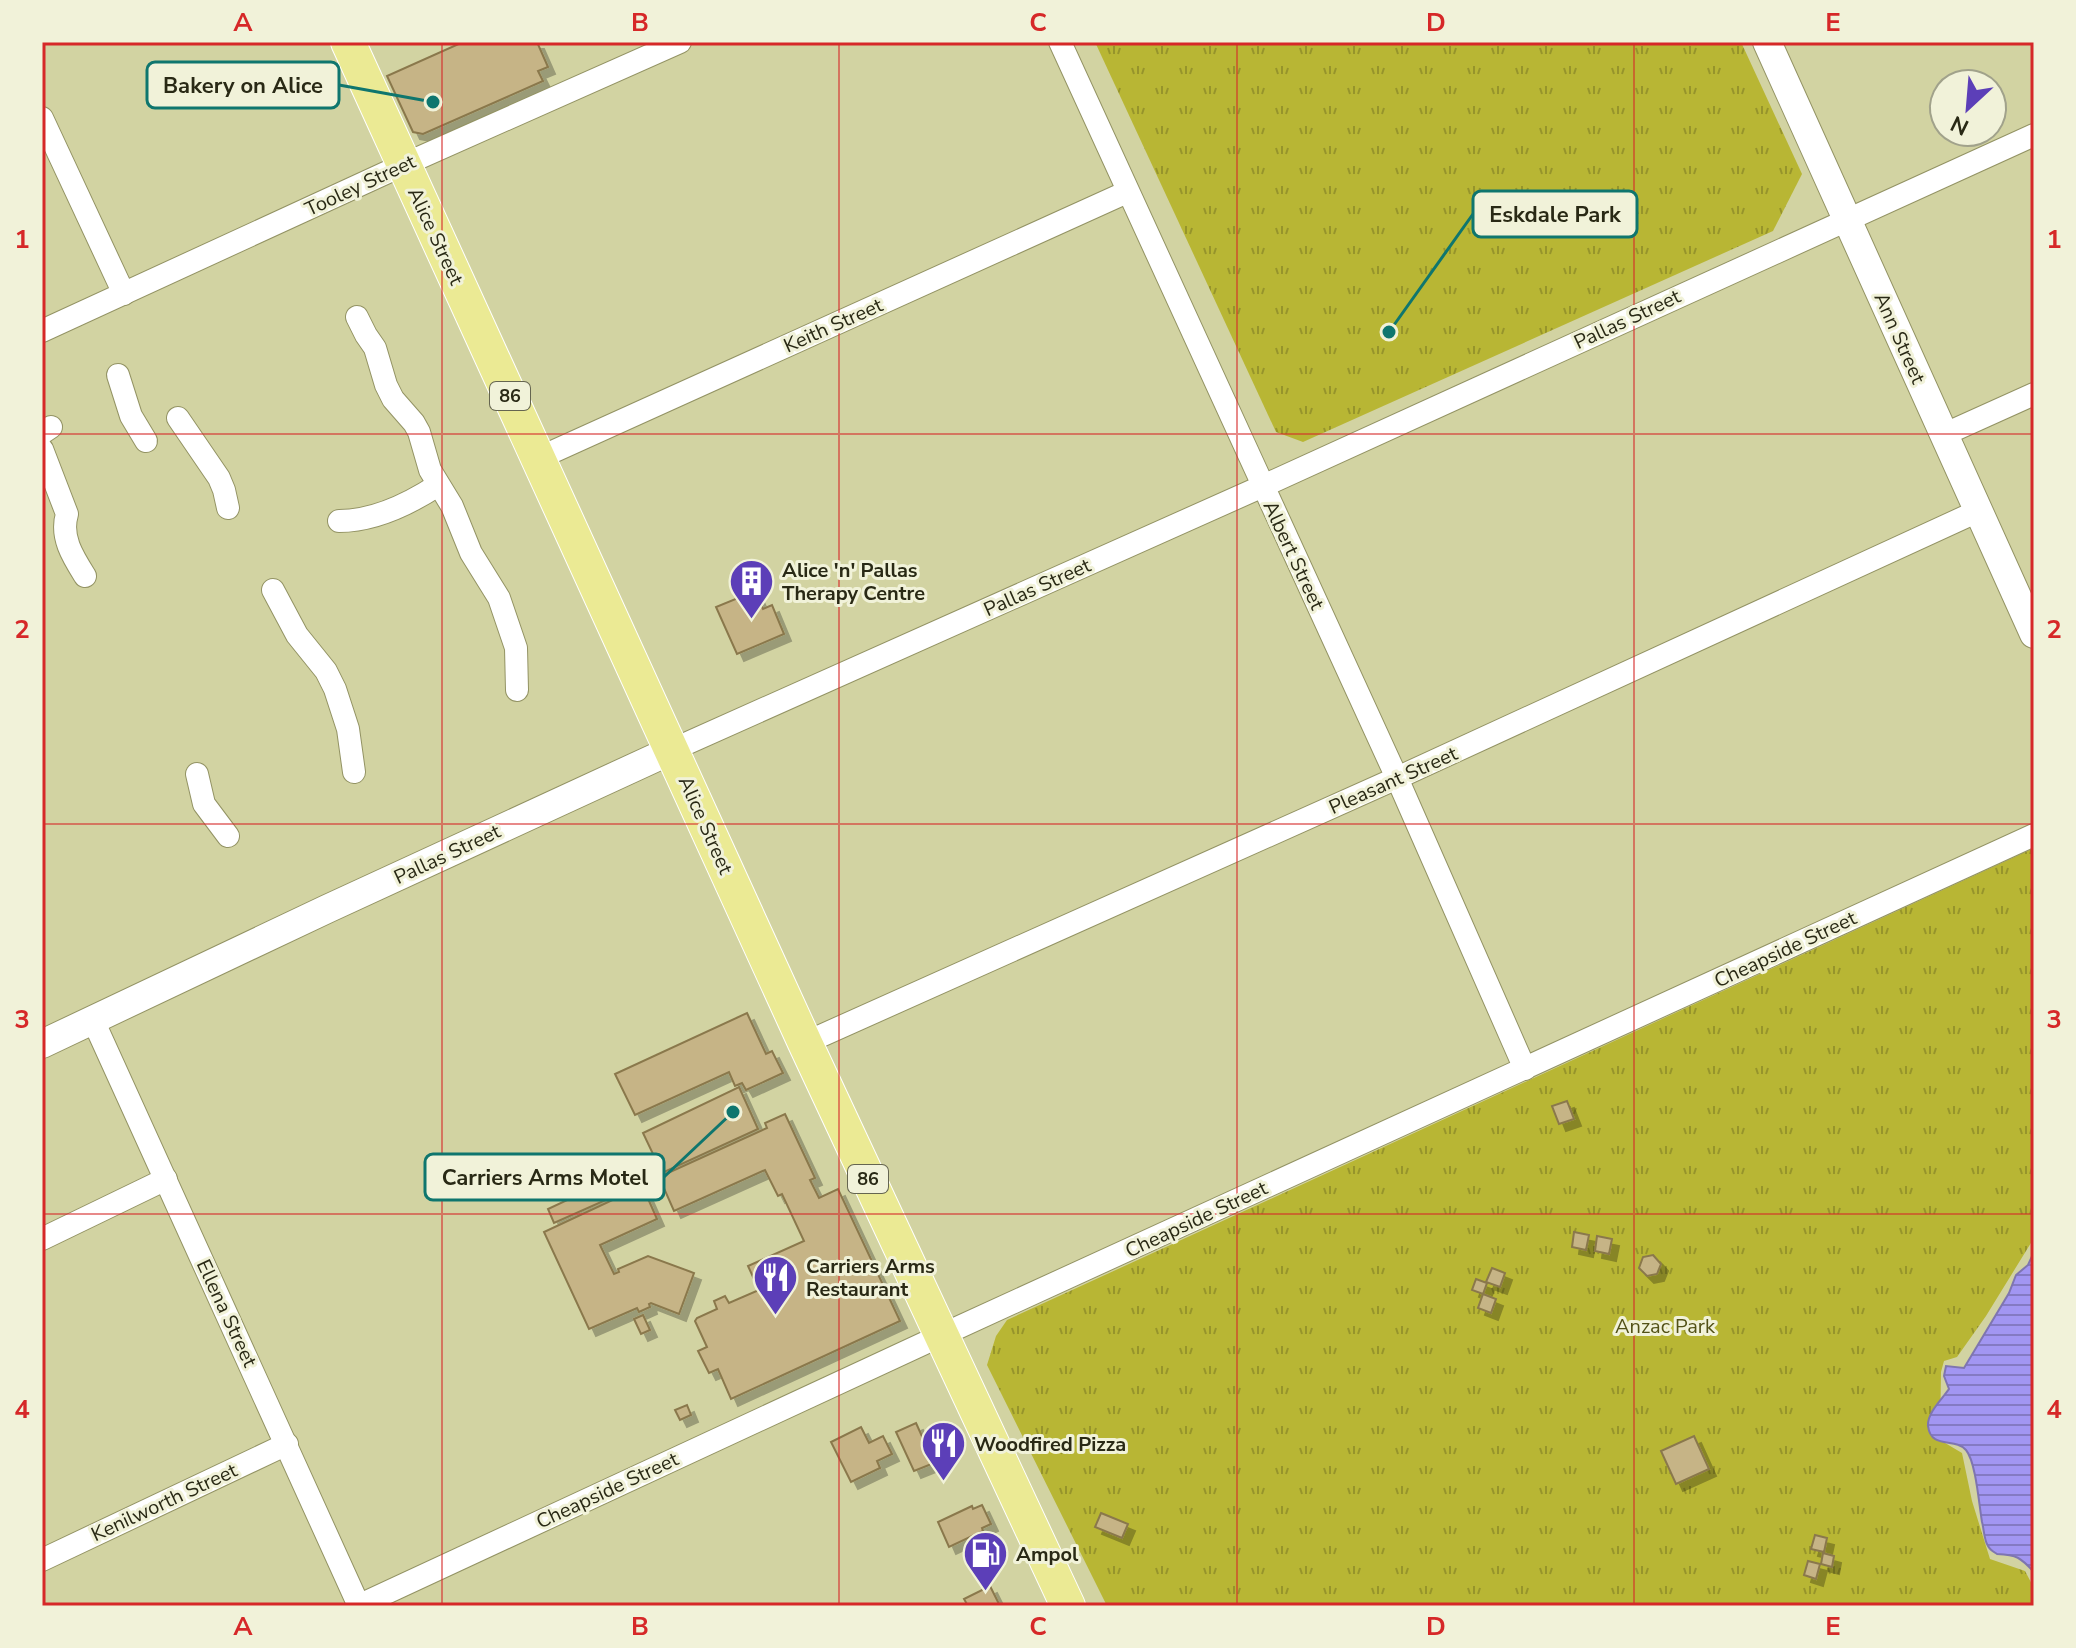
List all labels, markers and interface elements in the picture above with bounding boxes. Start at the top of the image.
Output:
text: A [233,5,253,40]
text: B [631,5,649,40]
text: C [1029,5,1047,40]
text: D [1426,5,1446,40]
text: E [1825,5,1841,40]
callout: Bakery on Alice [147,62,339,108]
north arrow [1928,68,2008,148]
text: Bakery on Alice [163,71,323,101]
text: N [1946,108,1974,142]
street label: Tooley Street [301,148,421,223]
street label: Alice Street [401,183,470,290]
callout: Eskdale Park [1473,191,1637,237]
text: Eskdale Park [1489,200,1622,230]
text: 1 [14,222,30,257]
text: 1 [2046,222,2062,257]
street label: Pallas Street [1570,283,1686,356]
street label: Ann Street [1867,288,1932,389]
street label: Keith Street [779,291,888,359]
road number: 86 [490,382,530,410]
street label: Albert Street [1257,496,1331,615]
street label: Pallas Street [979,551,1096,623]
place label: Alice 'n' Pallas Therapy Centre [782,557,925,607]
building icon: Alice 'n' Pallas Therapy Centre [727,558,775,621]
text: 2 [14,612,30,647]
text: 2 [2046,612,2062,647]
street label: Pleasant Street [1325,740,1463,821]
street label: Alice Street [672,772,740,879]
street label: Pallas Street [390,818,506,891]
street label: Cheapside Street [1710,904,1862,994]
text: 3 [14,1002,30,1037]
text: 3 [2046,1002,2062,1037]
callout: Carriers Arms Motel [425,1154,664,1200]
text: Carriers Arms Motel [442,1163,648,1193]
road number: 86 [848,1165,888,1193]
street label: Cheapside Street [1121,1174,1273,1264]
restaurant icon: Carriers Arms Restaurant [751,1253,799,1316]
place label: Carriers Arms Restaurant [806,1253,935,1303]
street label: Ellena Street [190,1255,264,1372]
park label: Anzac Park [1615,1313,1716,1340]
text: 4 [14,1392,30,1427]
text: 4 [2046,1392,2062,1427]
restaurant icon: Woodfired Pizza [919,1420,967,1483]
place label: Woodfired Pizza [974,1431,1126,1458]
street label: Cheapside Street [532,1445,684,1535]
street label: Kenilworth Street [87,1456,242,1548]
fuel station icon: Ampol [961,1530,1009,1593]
place label: Ampol [1016,1541,1079,1568]
text: A [233,1609,253,1644]
text: B [631,1609,649,1644]
text: C [1029,1609,1047,1644]
text: D [1426,1609,1446,1644]
text: E [1825,1609,1841,1644]

